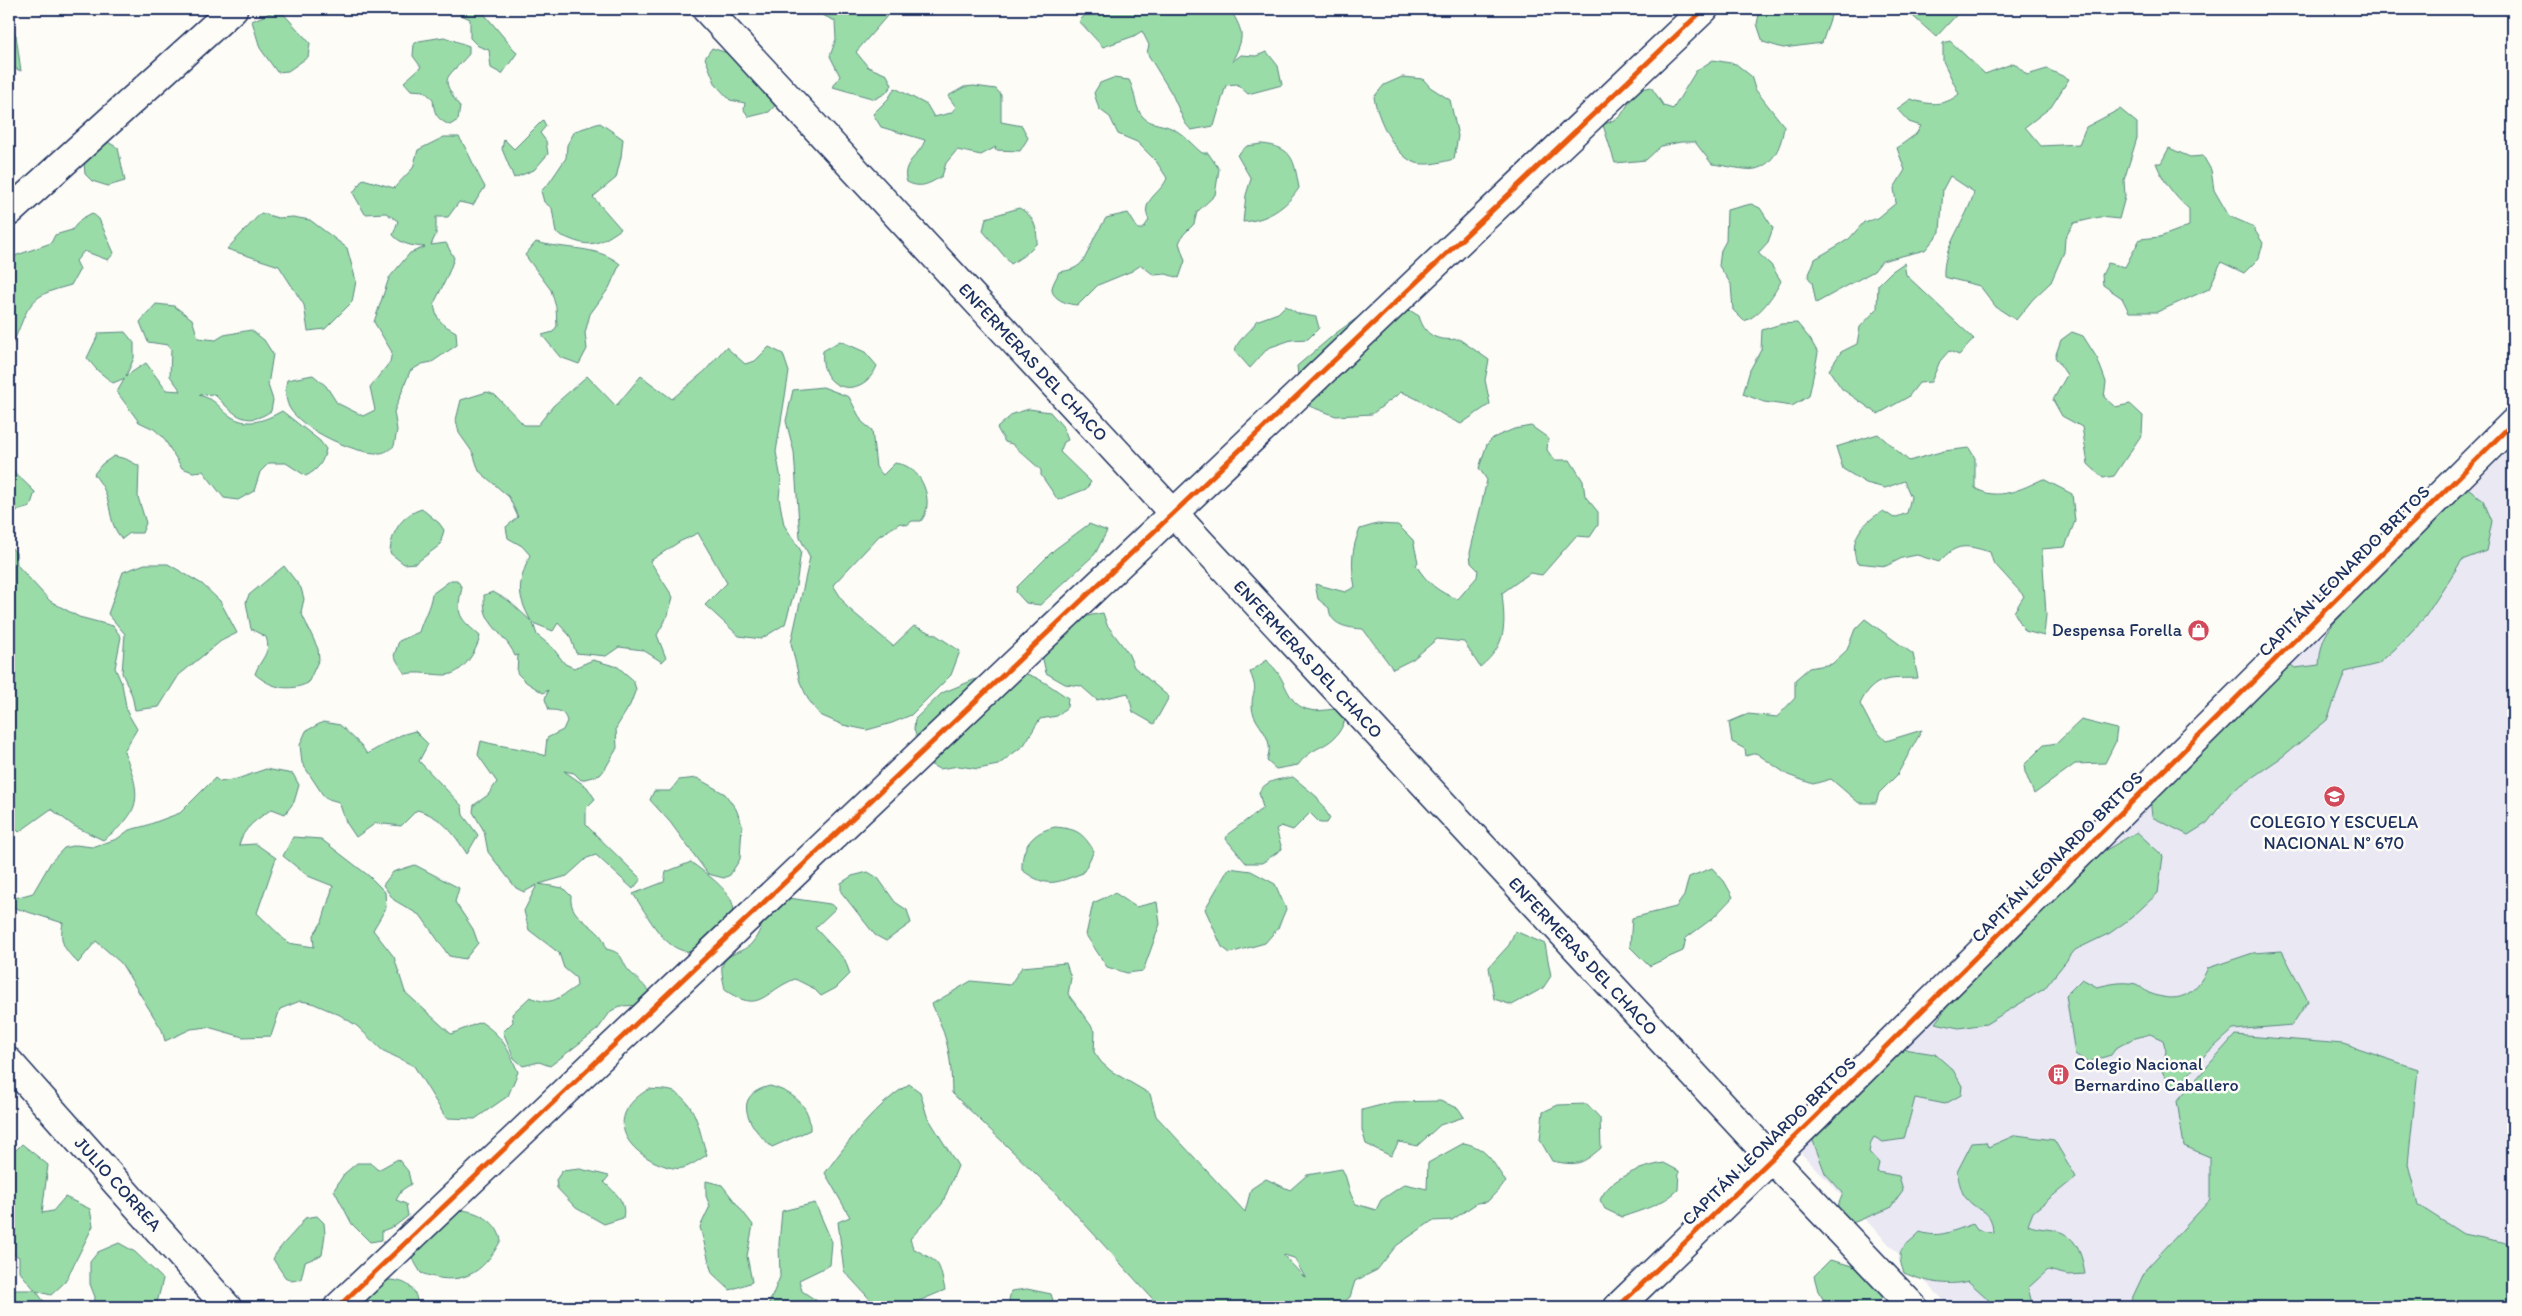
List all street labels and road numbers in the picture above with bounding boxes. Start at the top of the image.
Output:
street label: ENFERMERAS DEL CHACO [954,278,1112,446]
street label: CAPITÁN LEONARDO BRITOS [2254,481,2434,661]
street label: ENFERMERAS DEL CHACO [1229,575,1387,743]
street label: CAPITÁN LEONARDO BRITOS [1967,767,2147,947]
street label: ENFERMERAS DEL CHACO [1504,872,1662,1040]
street label: CAPITÁN LEONARDO BRITOS [1677,1052,1861,1230]
street label: JULIO CORREA [70,1132,167,1236]

